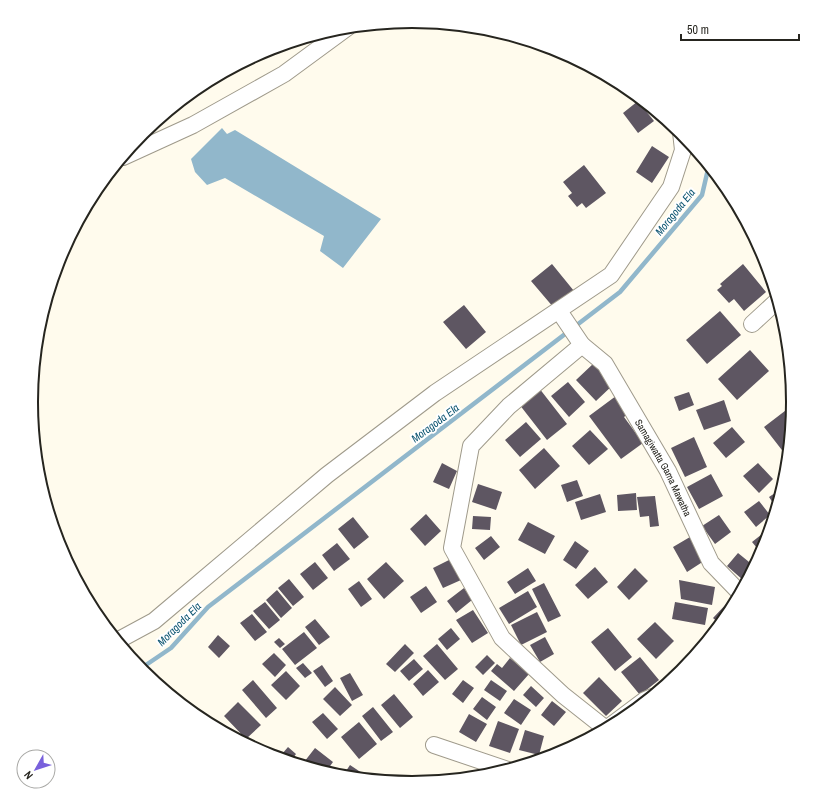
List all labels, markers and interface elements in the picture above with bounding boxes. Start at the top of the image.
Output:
scale bar [681,16,799,42]
text: 50 m [687,22,709,38]
water label: Moragoda Ela [652,186,698,238]
water label: Moragoda Ela [408,401,462,445]
street label: Samagiwatta Gama Mawatha [632,417,695,519]
water label: Moragoda Ela [154,599,204,649]
north arrow [16,749,56,789]
text: N [21,768,36,782]

